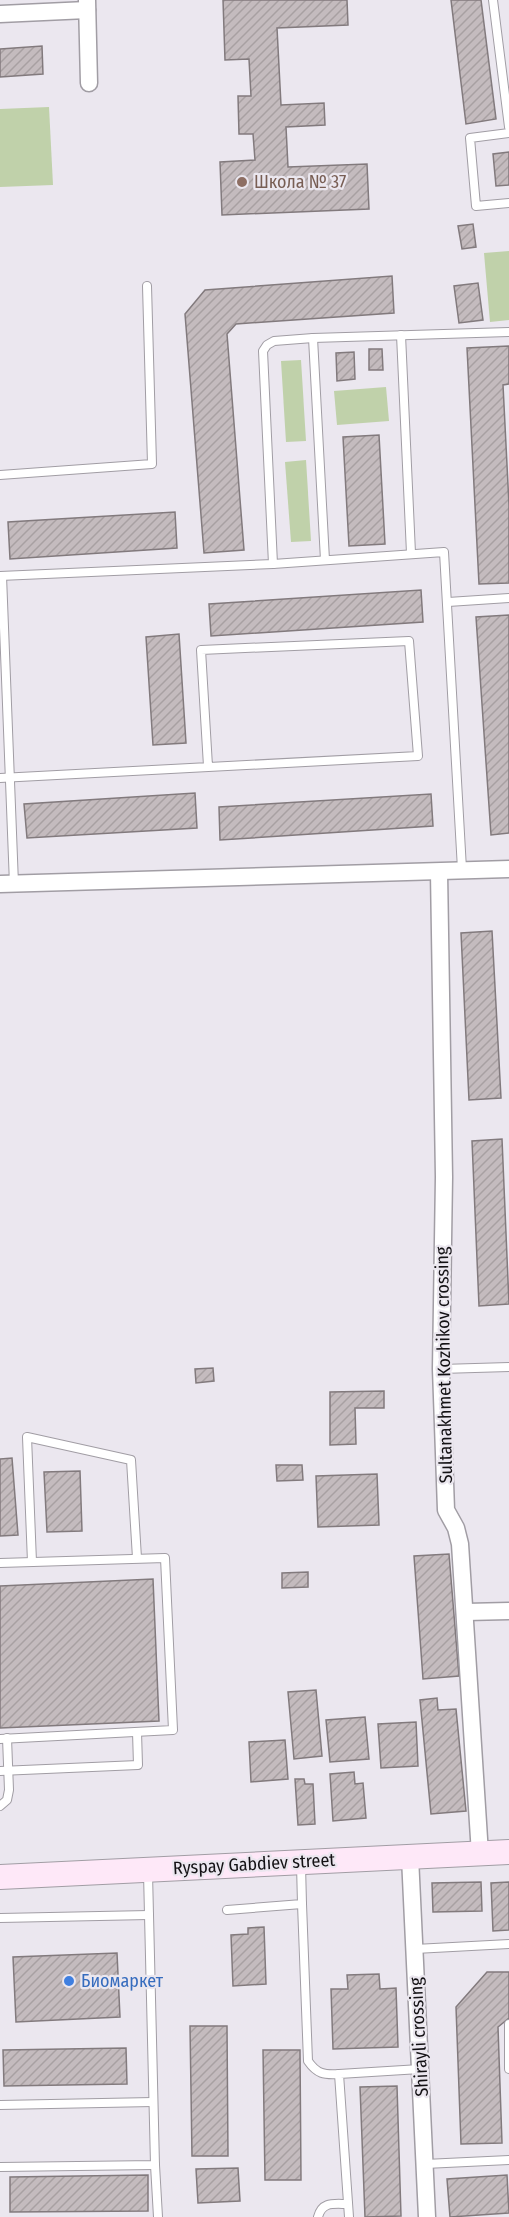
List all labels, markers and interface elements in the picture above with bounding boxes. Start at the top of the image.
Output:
place label: Школа № 37 [254,171,346,193]
marker: Школа № 37 [235,175,249,189]
street label: Sultanakhmet Kozhikov crossing [431,1246,457,1484]
street label: Ryspay Gabdiev street [172,1849,336,1879]
place label: Биомаркет [81,1970,164,1992]
marker: Биомаркет [62,1974,76,1988]
street label: Shirayli crossing [405,1976,433,2097]

